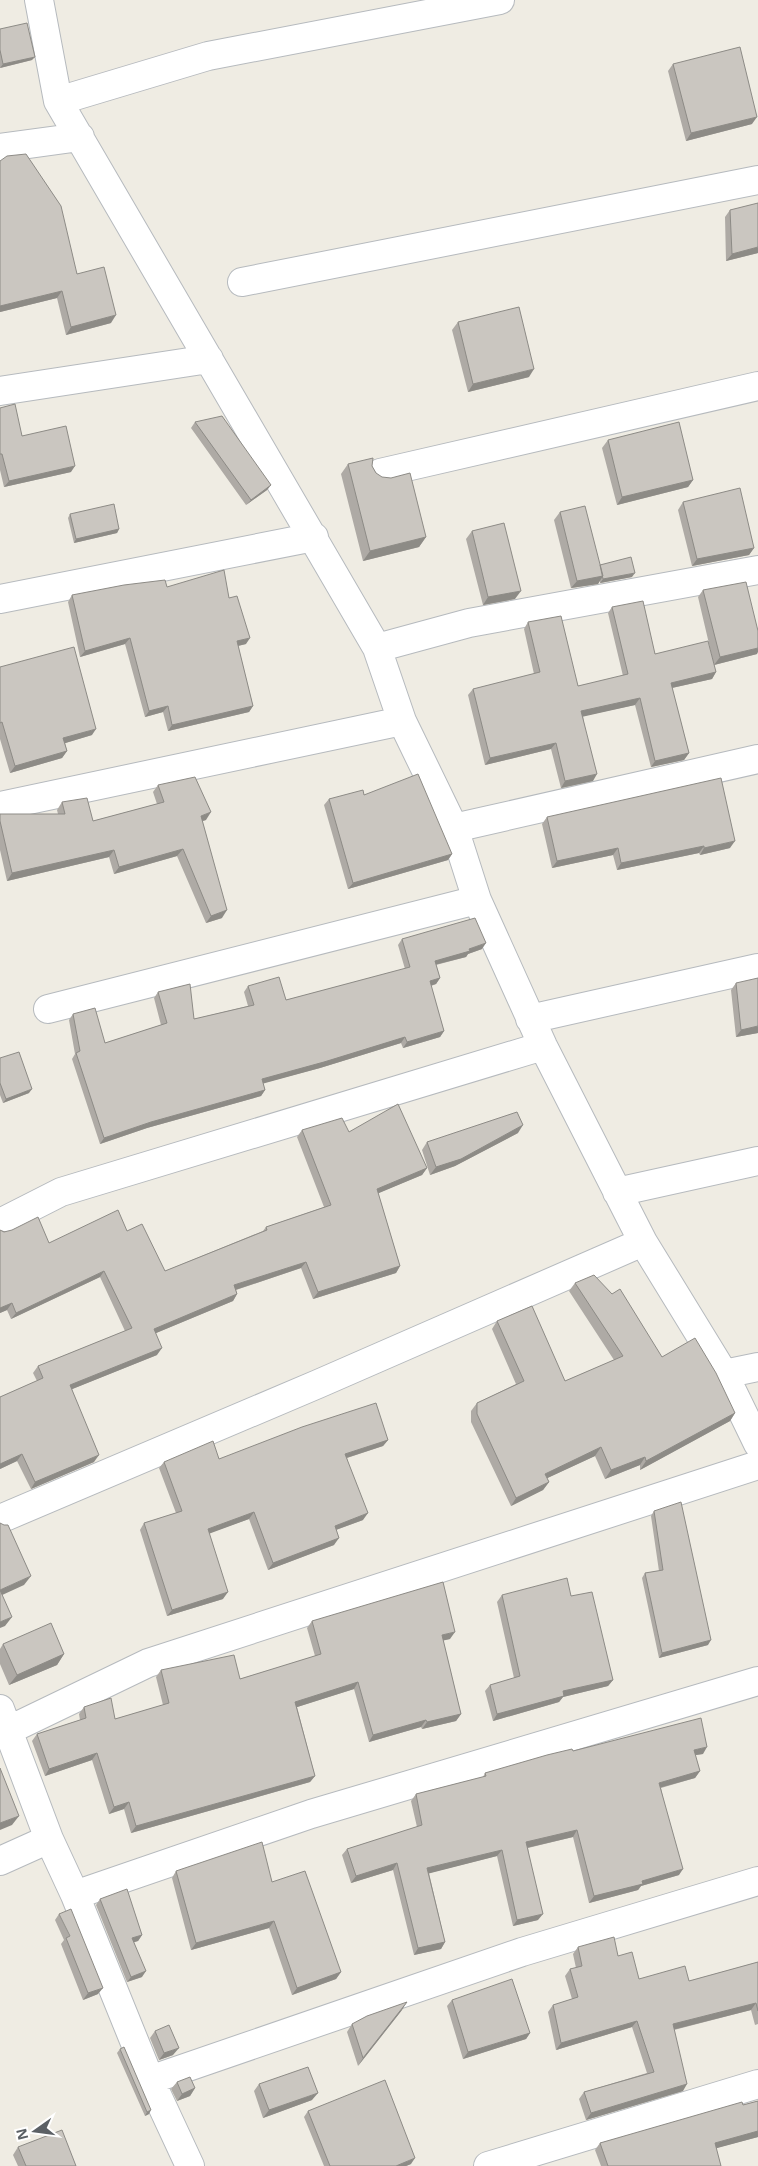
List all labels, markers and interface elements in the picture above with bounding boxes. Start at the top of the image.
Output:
north arrow [10,2106,60,2156]
text: N [11,2126,32,2142]

